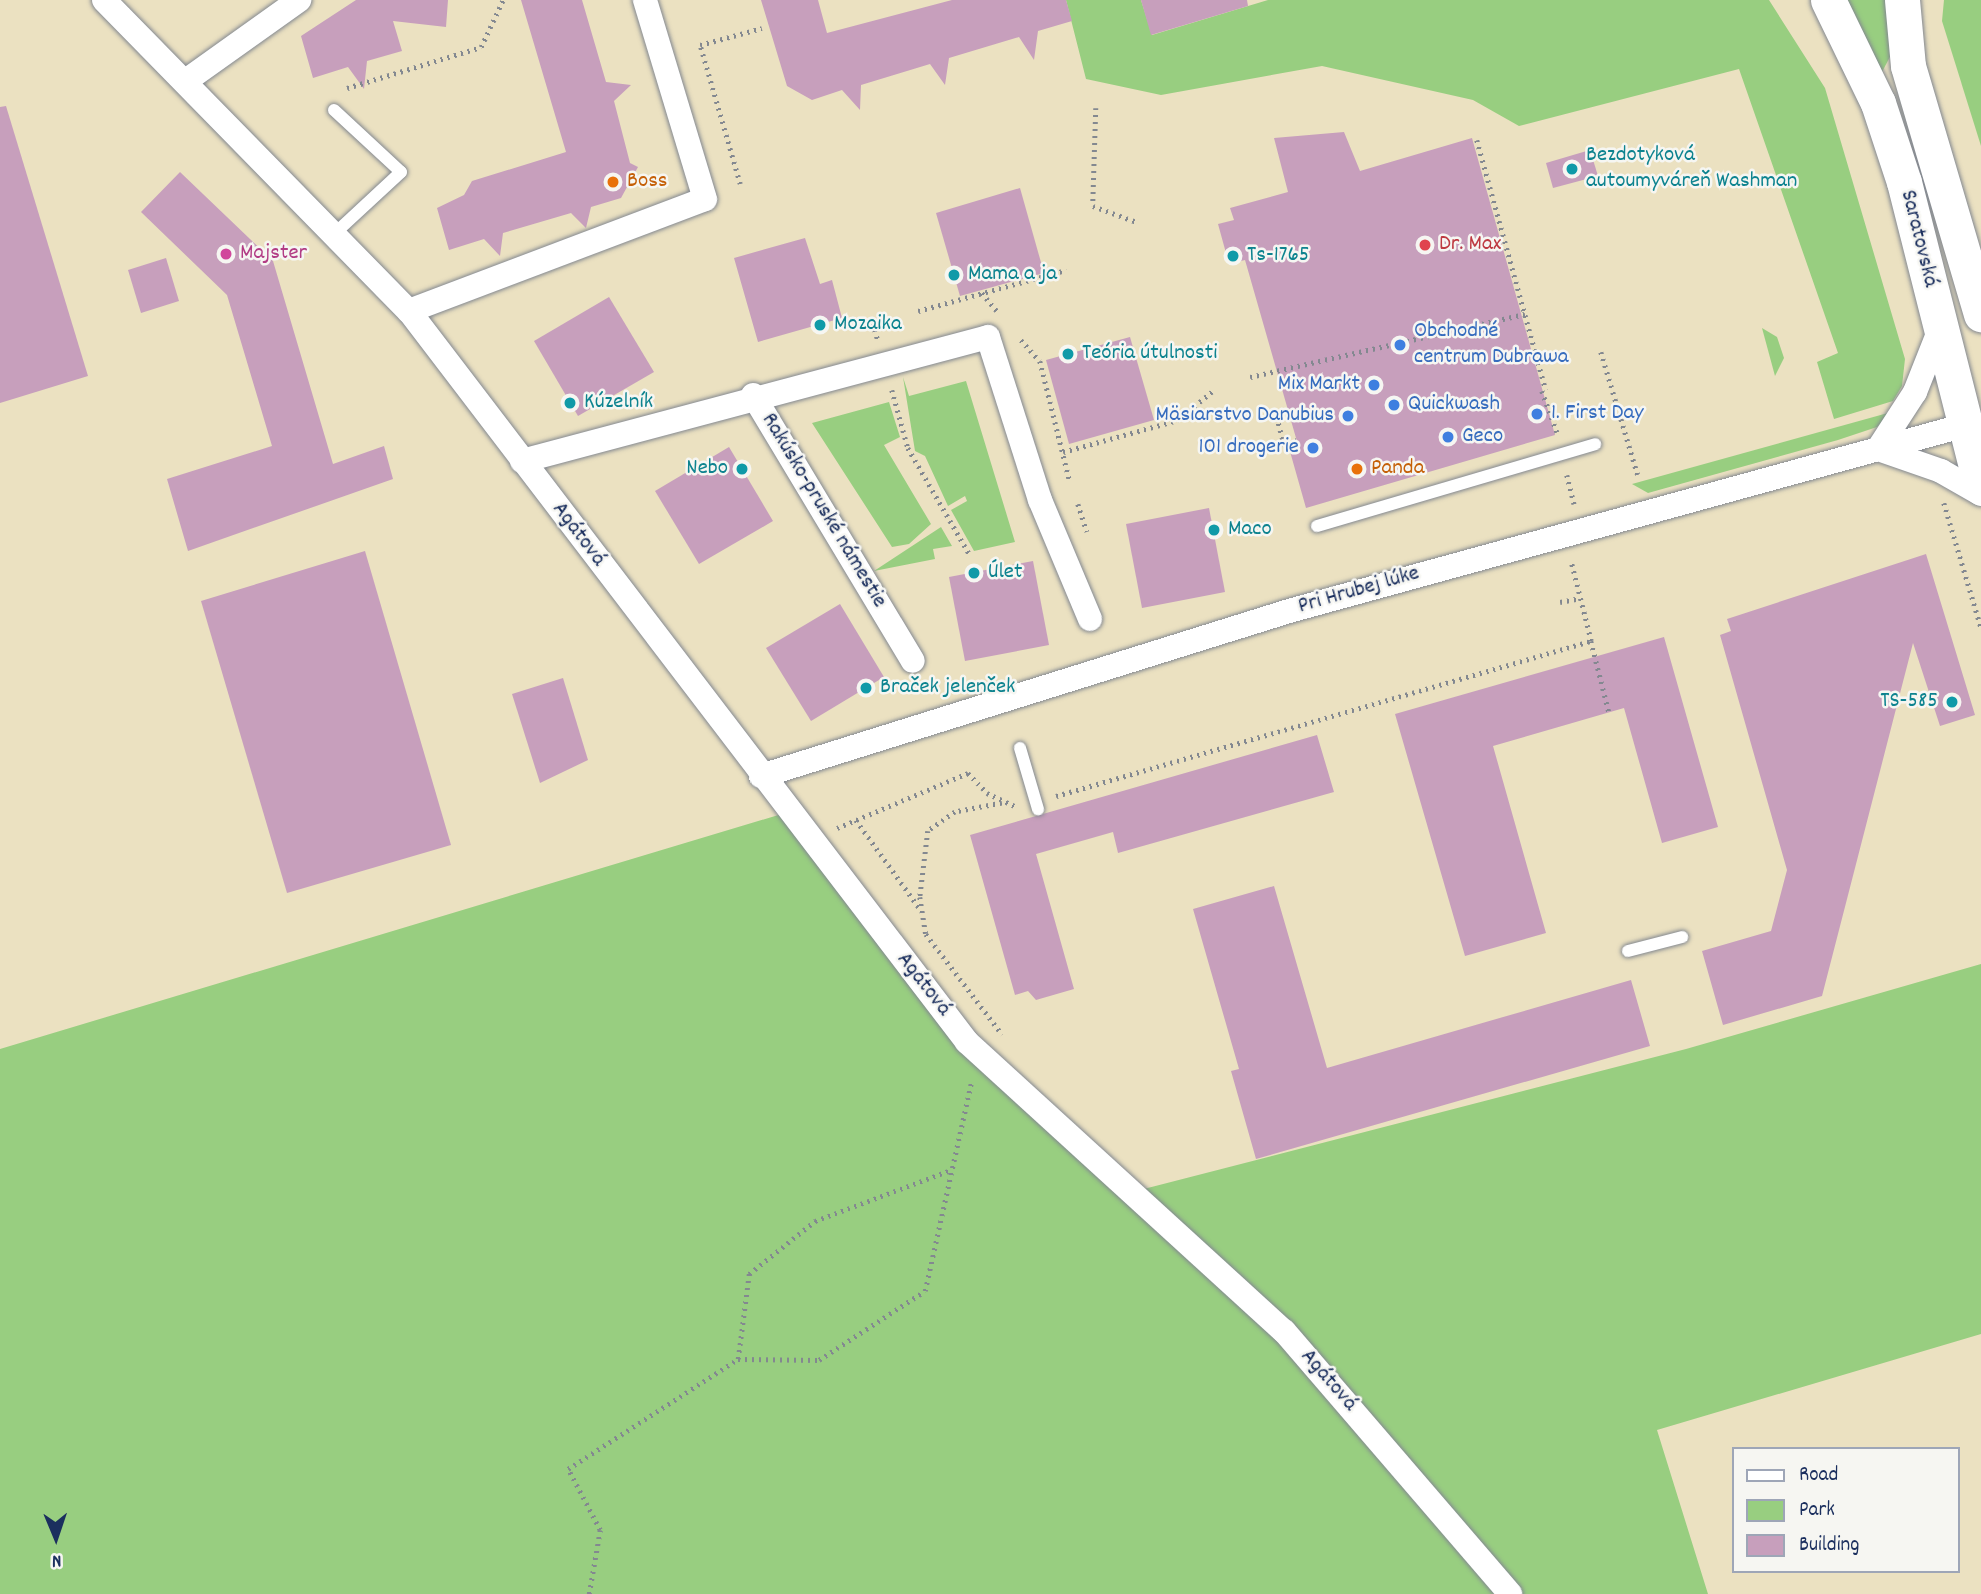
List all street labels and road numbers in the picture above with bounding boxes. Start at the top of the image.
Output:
street label: Saratovská [1893,188,1943,290]
street label: Rakúsko-pruské námestie [754,409,892,613]
street label: Agátová [545,497,611,573]
street label: Pri Hrubej lúke [1295,561,1423,621]
street label: Agátová [889,947,957,1023]
street label: Agátová [1293,1344,1363,1418]

